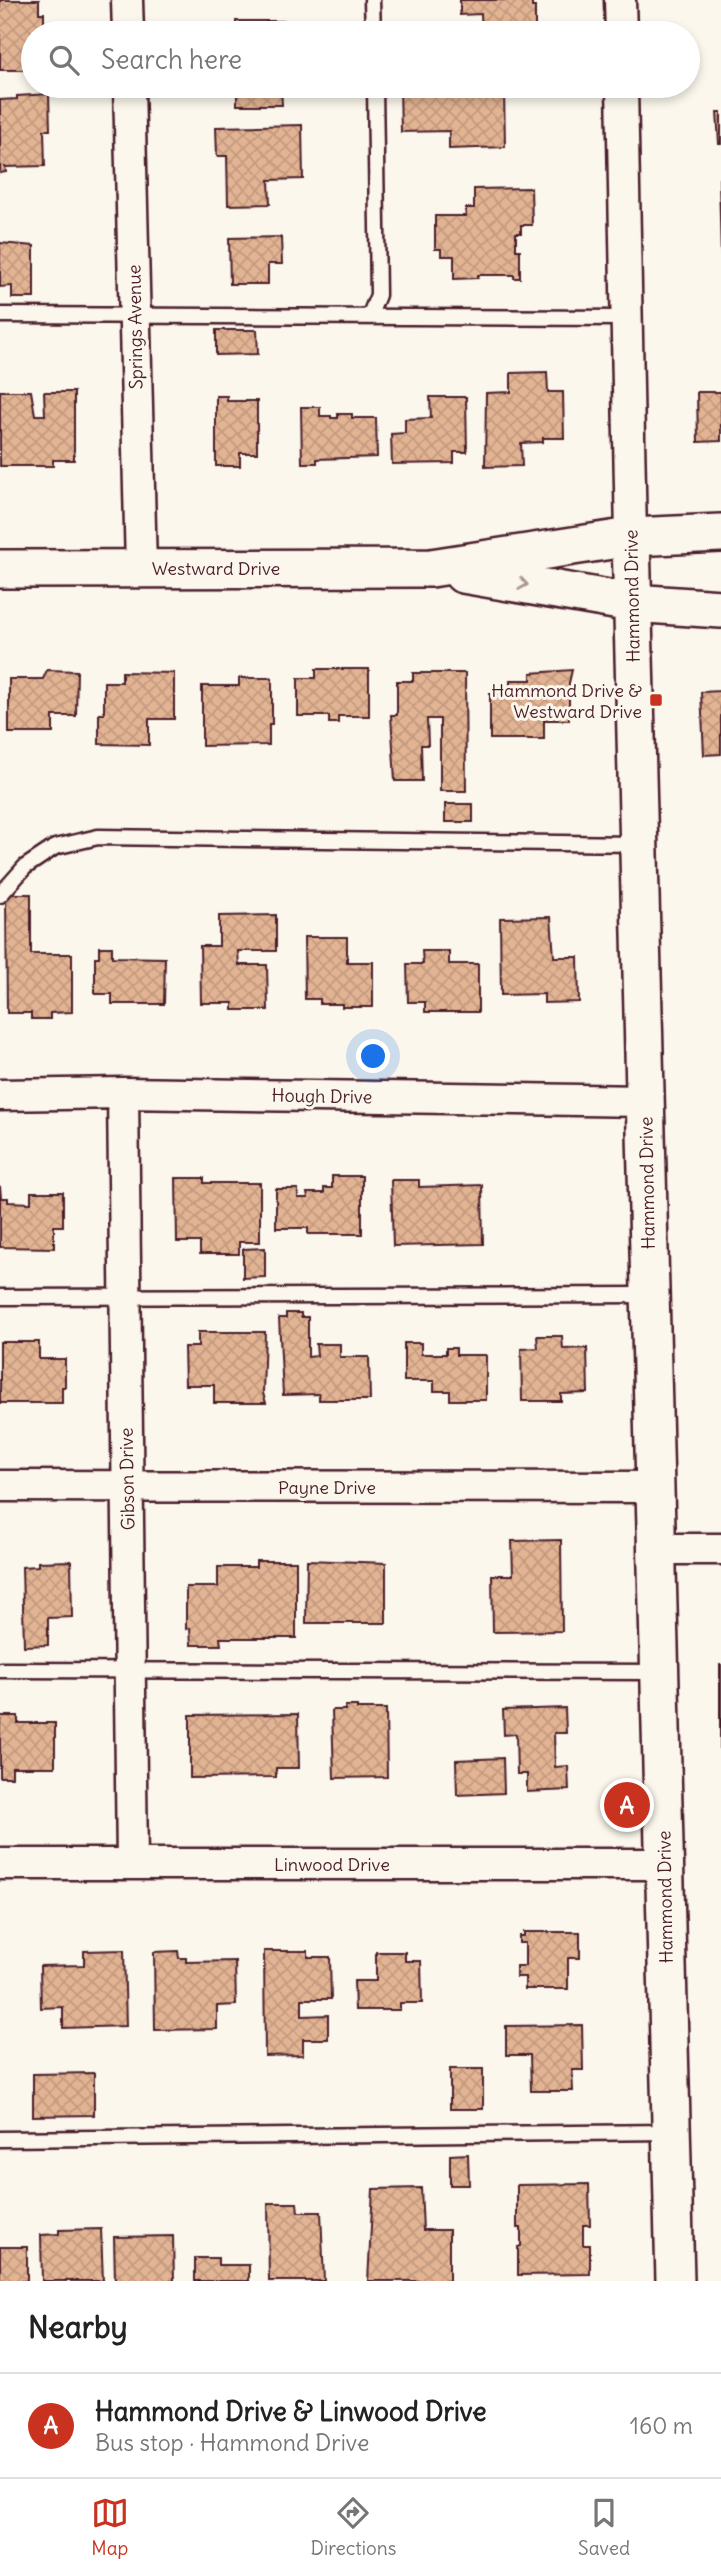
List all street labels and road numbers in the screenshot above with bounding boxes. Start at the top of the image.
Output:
street label: Springs Avenue [122,264,148,390]
street label: Hammond Drive [619,529,645,663]
street label: Westward Drive [152,557,280,580]
street label: Hough Drive [271,1084,373,1108]
street label: Hammond Drive [634,1116,660,1250]
street label: Gibson Drive [115,1428,139,1530]
street label: Payne Drive [278,1476,376,1499]
street label: Hammond Drive [652,1830,678,1964]
street label: Linwood Drive [274,1853,390,1876]

